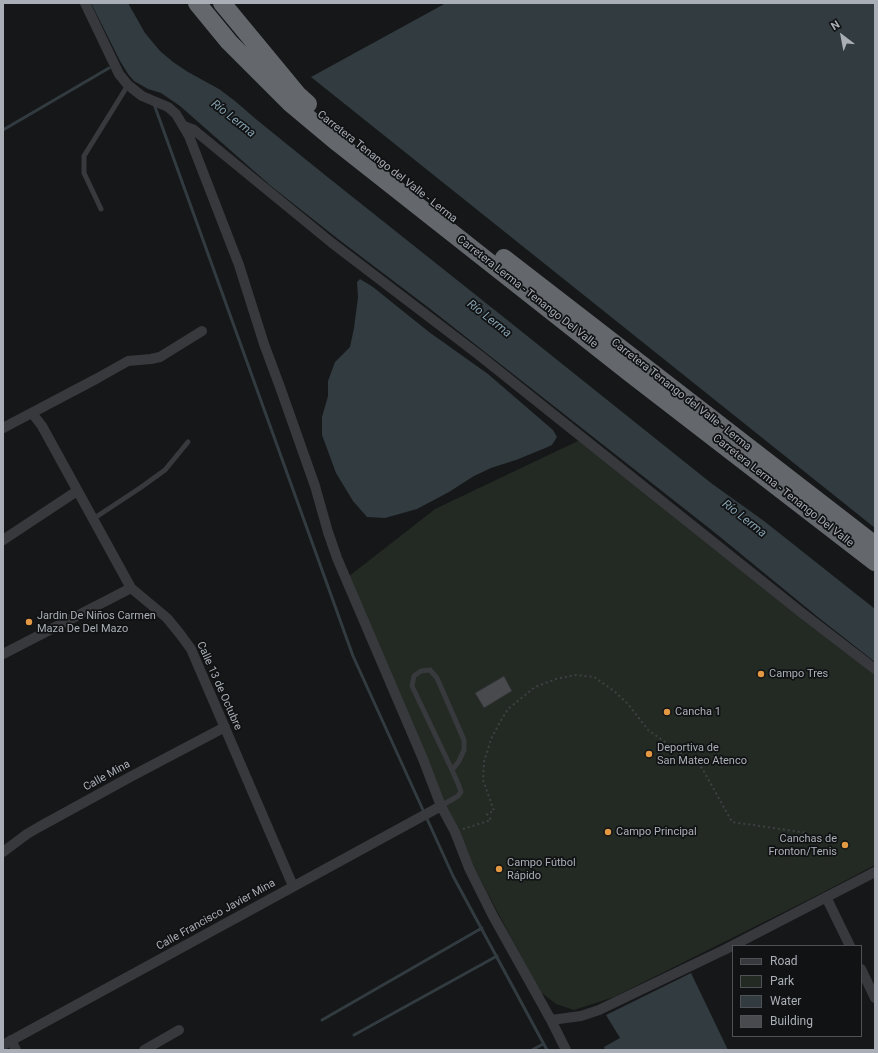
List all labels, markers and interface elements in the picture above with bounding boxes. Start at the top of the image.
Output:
north arrow [822,16,862,56]
text: N [829,18,842,33]
water label: Río Lerma [208,97,258,141]
street label: Carretera Tenango del Valle - Lerma [314,108,460,226]
street label: Carretera Lerma - Tenango Del Valle [454,233,600,351]
water label: Río Lerma [464,297,514,341]
street label: Carretera Tenango del Valle - Lerma [608,336,754,454]
street label: Carretera Lerma - Tenango Del Valle [710,432,856,550]
water label: Río Lerma [719,497,769,541]
place label: Jardin De Niños Carmen Maza De Del Mazo [37,609,156,635]
marker: Jardin De Niños Carmen Maza De Del Mazo [24,617,34,627]
street label: Calle 13 de Octubre [194,640,244,732]
place label: Campo Tres [769,667,828,681]
marker: Campo Tres [756,669,766,679]
place label: Cancha 1 [675,705,721,719]
marker: Cancha 1 [662,707,672,717]
place label: Deportiva de San Mateo Atenco [657,741,747,767]
marker: Deportiva de San Mateo Atenco [644,749,654,759]
street label: Calle Mina [81,758,133,794]
place label: Campo Principal [616,825,697,839]
marker: Campo Principal [603,827,613,837]
place label: Canchas de Fronton/Tenis [768,832,837,858]
marker: Canchas de Fronton/Tenis [840,840,850,850]
place label: Campo Fútbol Rápido [507,856,576,882]
marker: Campo Fútbol Rápido [494,864,504,874]
street label: Calle Francisco Javier Mina [154,877,278,953]
legend [732,945,862,1037]
text: Road [770,954,798,968]
text: Park [770,974,794,988]
text: Water [770,994,801,1008]
text: Building [770,1014,813,1028]

